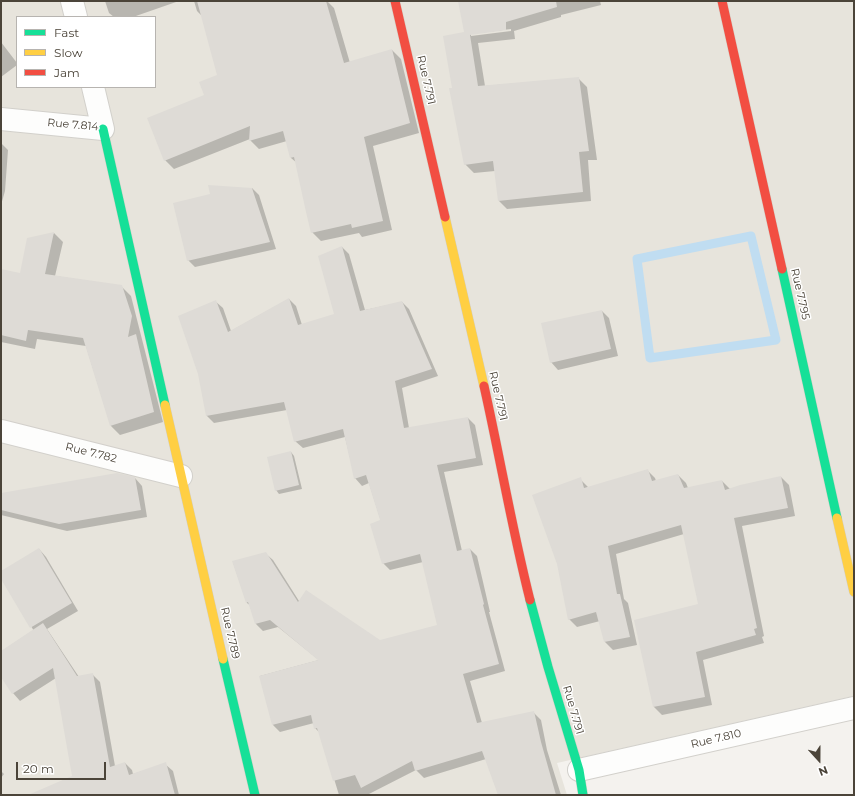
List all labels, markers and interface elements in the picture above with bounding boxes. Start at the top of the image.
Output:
legend [16,16,156,88]
text: Fast [54,25,79,40]
text: Slow [54,45,83,60]
street label: Rue 7.791 [414,54,438,106]
text: Jam [54,65,80,80]
street label: Rue 7.814 [47,116,99,134]
street label: Rue 7.795 [788,267,812,321]
street label: Rue 7.791 [486,370,510,422]
street label: Rue 7.782 [64,440,118,466]
street label: Rue 7.789 [218,606,242,660]
street label: Rue 7.791 [560,684,586,736]
street label: Rue 7.810 [689,727,743,751]
north arrow [799,740,839,780]
scale bar [18,754,108,780]
text: 20 m [23,761,54,776]
text: N [817,763,830,779]

